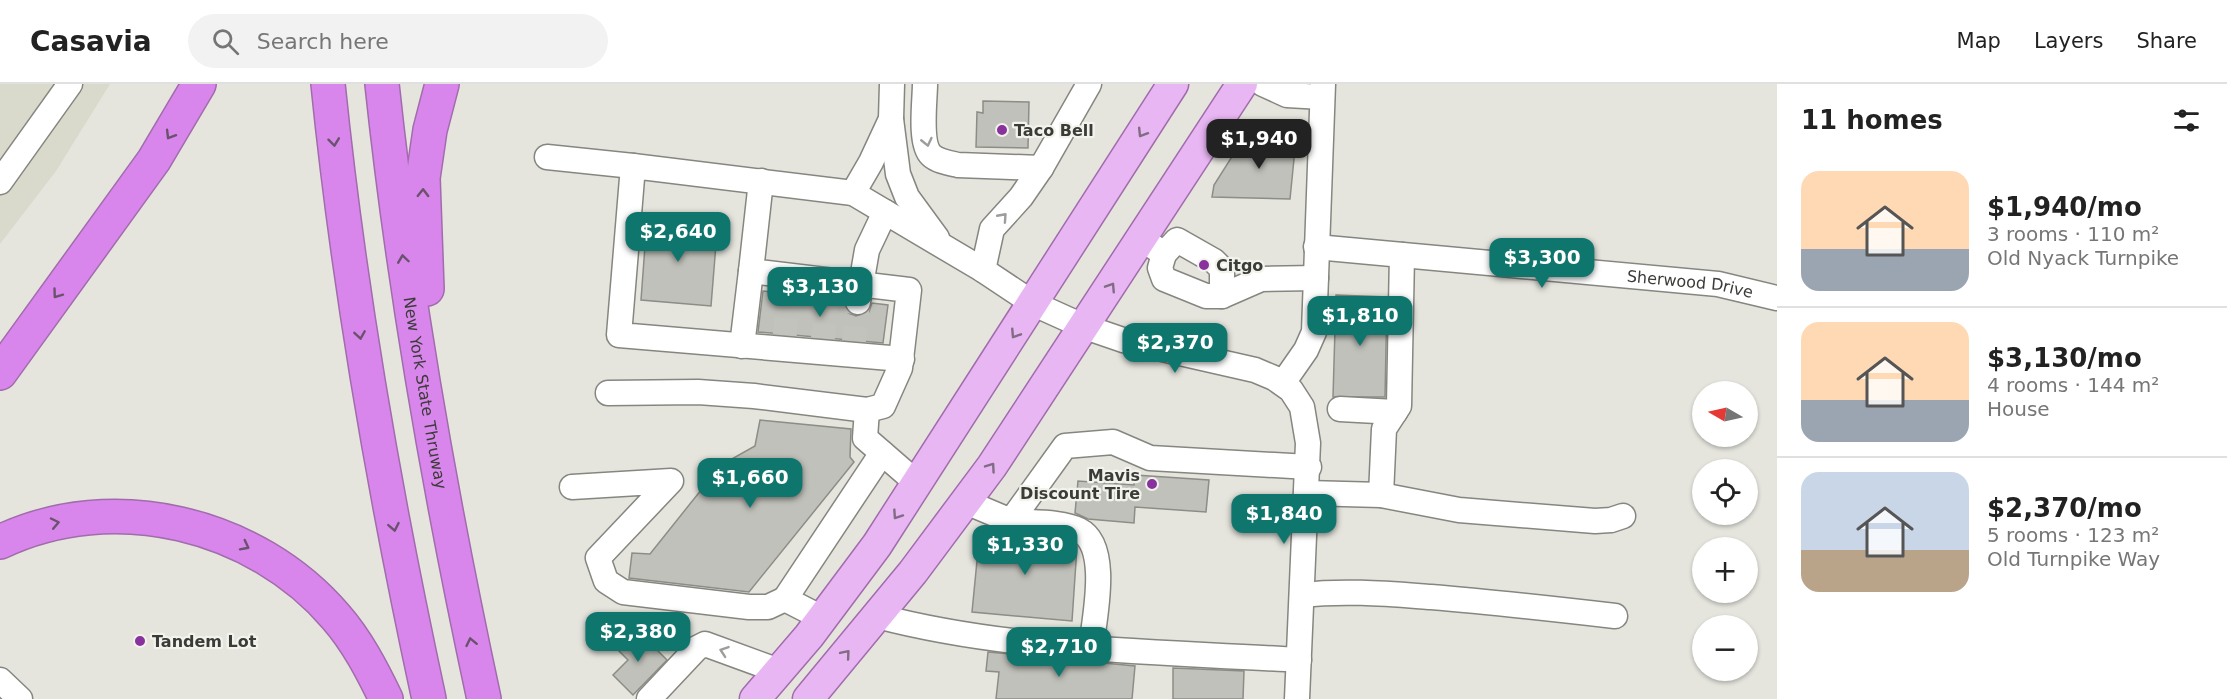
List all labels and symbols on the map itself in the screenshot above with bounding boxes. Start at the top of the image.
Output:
pin: $1,940 [1210,119,1308,170]
place label: Taco Bell [1014,121,1094,140]
marker: Taco Bell [995,123,1009,137]
one-way arrow [1138,127,1149,138]
one-way arrow [165,129,177,139]
one-way arrow [919,137,932,147]
one-way arrow [327,138,340,147]
one-way arrow [417,189,429,198]
pin: $2,640 [629,212,727,263]
one-way arrow [996,213,1007,224]
pin: $3,300 [1493,238,1591,289]
one-way arrow [398,254,410,263]
place label: Citgo [1216,256,1263,275]
marker: Citgo [1197,258,1211,272]
street label: Sherwood Drive [1626,266,1755,302]
pin: $3,130 [771,267,869,318]
one-way arrow [1104,283,1115,294]
one-way arrow [54,288,65,299]
street label: New York State Thruway [400,295,451,491]
pin: $1,810 [1311,296,1409,347]
pin: $2,370 [1126,323,1224,374]
one-way arrow [1011,327,1022,338]
one-way arrow [354,331,366,340]
north arrow [1692,381,1758,447]
pin: $1,660 [701,458,799,509]
one-way arrow [984,463,995,474]
place label: Mavis Discount Tire [1020,466,1140,503]
marker: Mavis Discount Tire [1145,477,1159,491]
pin: $1,840 [1235,494,1333,545]
one-way arrow [893,508,904,519]
one-way arrow [50,517,60,530]
one-way arrow [387,522,400,532]
pin: $1,330 [976,525,1074,576]
one-way arrow [238,539,249,551]
pin: $2,380 [589,612,687,663]
pin: $2,710 [1010,627,1108,678]
place label: Tandem Lot [152,632,257,651]
marker: Tandem Lot [133,634,147,648]
one-way arrow [466,637,479,647]
one-way arrow [720,645,730,658]
one-way arrow [839,650,850,661]

